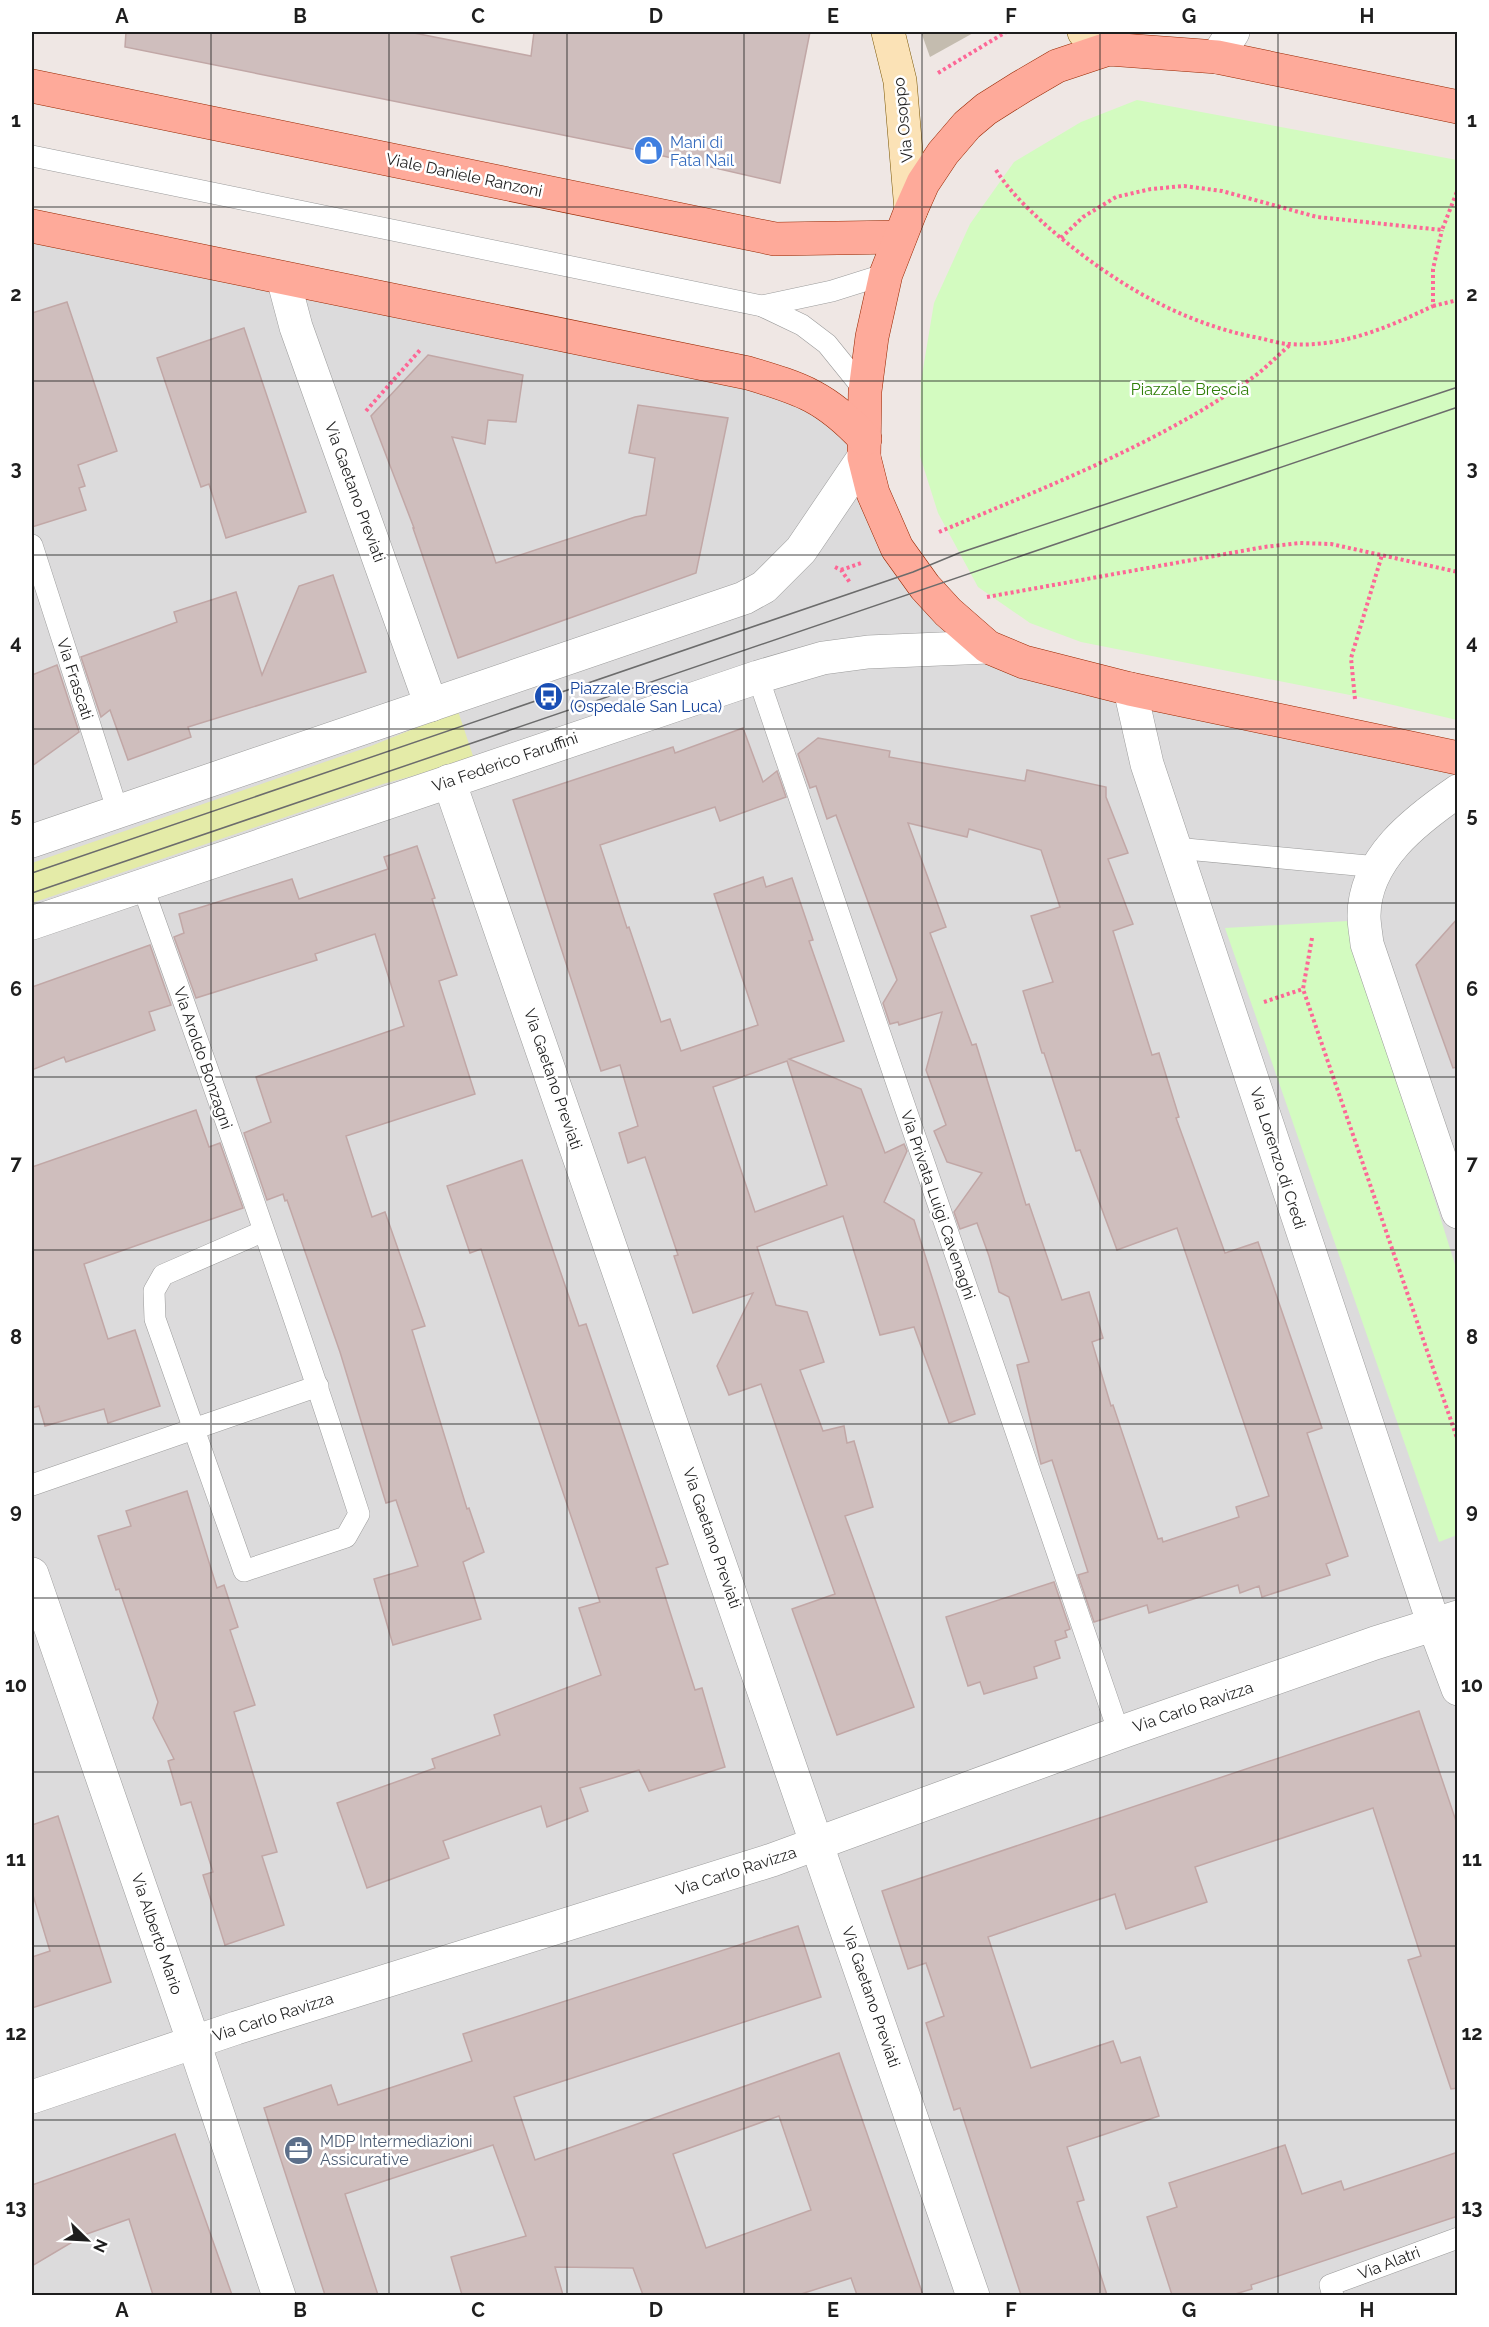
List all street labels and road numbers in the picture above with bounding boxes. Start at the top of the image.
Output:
street label: Via Osoppo [889,76,917,164]
street label: Viale Daniele Ranzoni [384,149,544,201]
street label: Via Gaetano Previati [321,419,389,565]
street label: Via Frascati [53,636,97,722]
street label: Via Federico Faruffini [430,728,580,796]
street label: Via Aroldo Bonzagni [170,984,236,1132]
street label: Via Gaetano Previati [520,1006,586,1152]
street label: Via Lorenzo di Credi [1246,1085,1310,1231]
street label: Via Privata Luigi Cavenaghi [897,1108,979,1302]
street label: Via Gaetano Previati [679,1465,745,1611]
street label: Via Carlo Ravizza [1130,1678,1256,1736]
street label: Via Carlo Ravizza [673,1843,799,1899]
street label: Via Alberto Mario [127,1871,187,1997]
street label: Via Gaetano Previati [838,1924,904,2070]
street label: Via Carlo Ravizza [210,1989,336,2045]
street label: Via Alatri [1355,2242,1423,2284]

